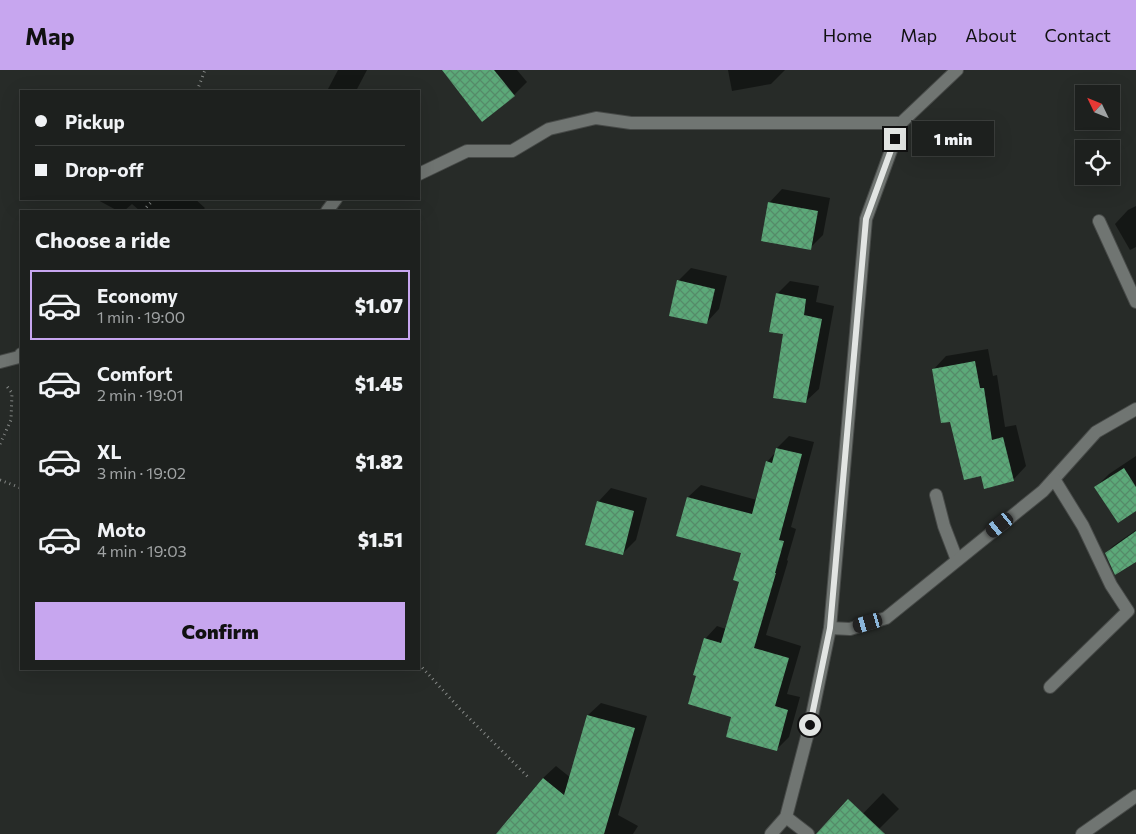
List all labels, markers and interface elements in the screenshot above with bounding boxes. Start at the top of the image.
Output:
text: Map [25,21,75,50]
text: Home [823,24,872,46]
text: Map [900,24,937,46]
text: About [965,24,1017,46]
text: Contact [1045,24,1111,46]
north arrow [1075,85,1120,130]
map controls [1075,85,1120,185]
text: Pickup [65,110,125,133]
callout: 1 min [912,122,995,156]
route end [884,128,906,150]
text: 1 min [934,129,972,148]
button: locate [1075,140,1120,185]
text: Drop-off [65,158,144,181]
text: Choose a ride [35,226,170,253]
icon: car [37,283,82,328]
text: Economy [97,284,178,307]
text: $1.07 [355,294,403,317]
text: 1 min · 19:00 [97,307,185,326]
icon: car [37,361,82,406]
text: Comfort [97,362,173,385]
text: $1.45 [355,372,403,395]
text: 2 min · 19:01 [97,385,184,404]
icon: car [37,439,82,484]
text: XL [97,440,122,463]
text: $1.82 [355,450,403,473]
text: 3 min · 19:02 [97,463,186,482]
car [983,510,1016,540]
icon: car [37,517,82,562]
text: Moto [97,518,146,541]
text: $1.51 [358,528,403,551]
text: 4 min · 19:03 [97,541,187,560]
button: Confirm [35,602,405,660]
car [851,612,884,634]
route start [799,714,821,736]

